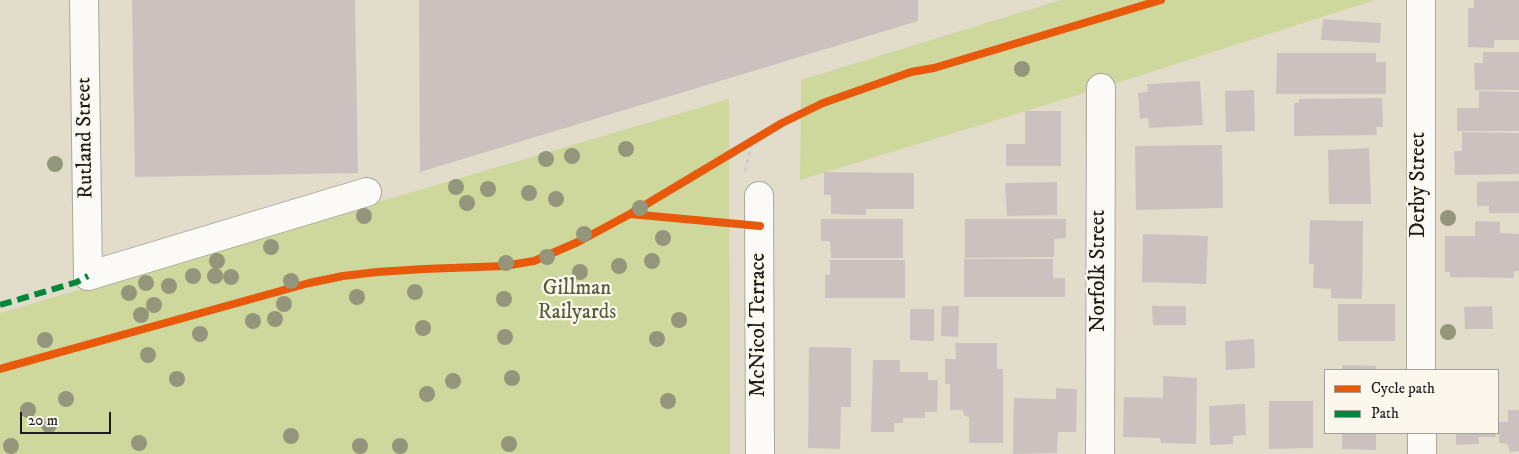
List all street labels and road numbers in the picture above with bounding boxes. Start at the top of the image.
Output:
street label: Rutland Street [72,77,100,199]
street label: Derby Street [1407,132,1433,238]
street label: Norfolk Street [1087,210,1113,332]
street label: McNicol Terrace [747,253,773,397]

